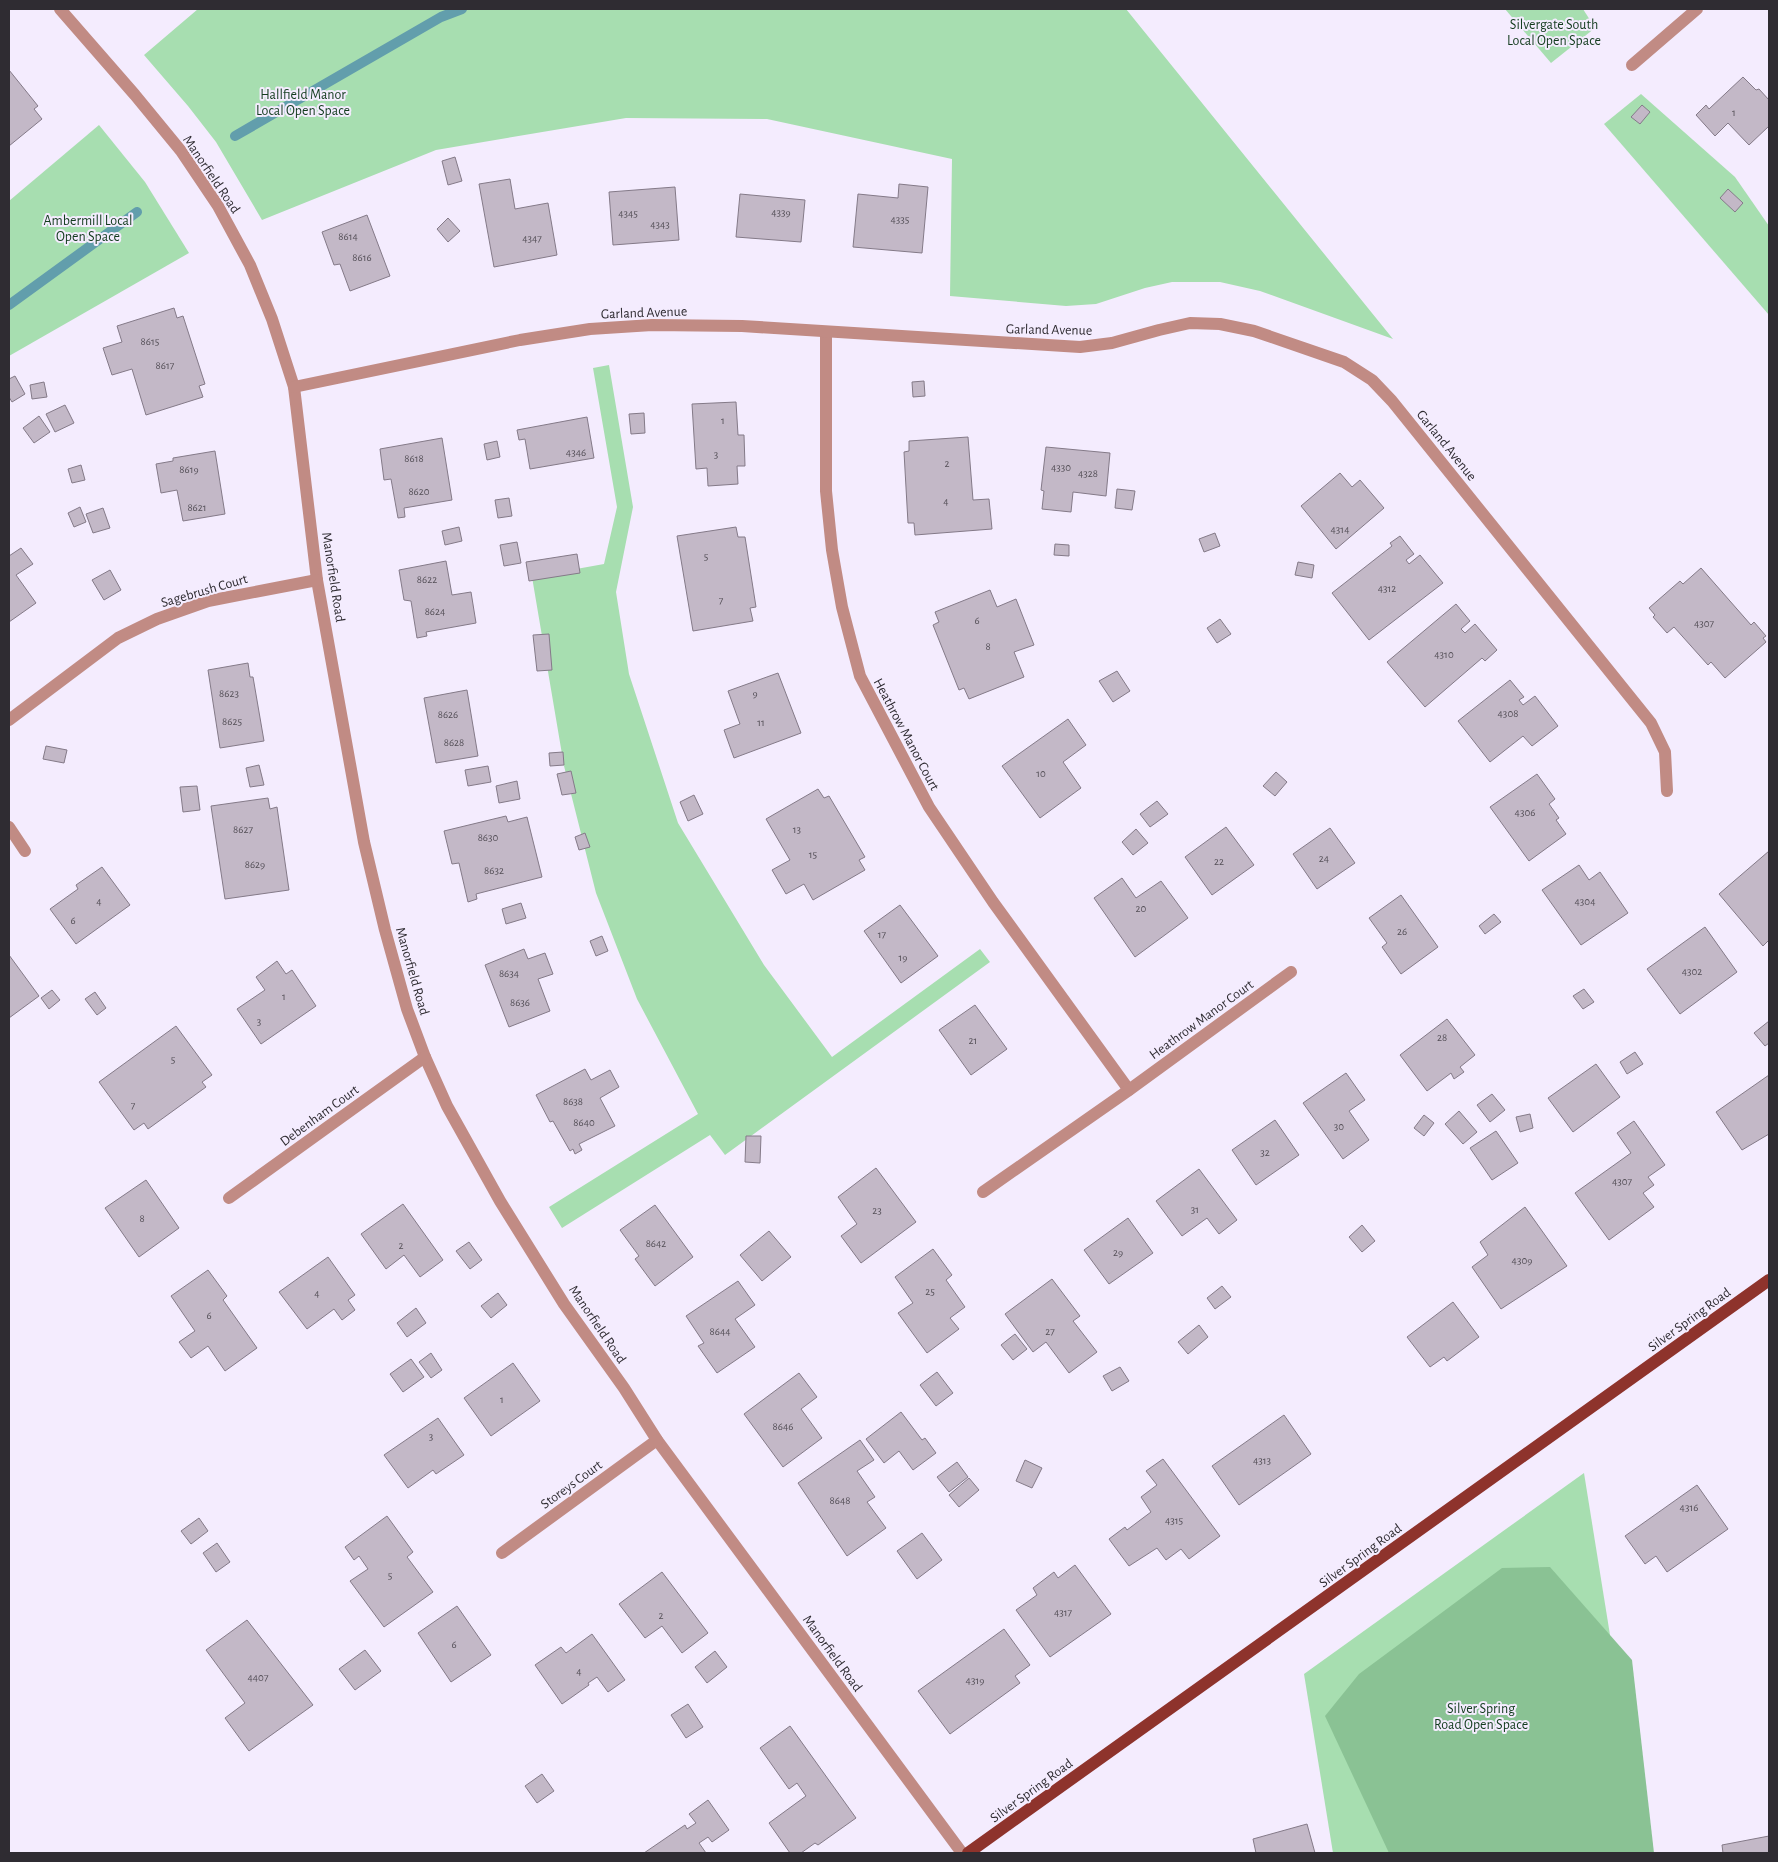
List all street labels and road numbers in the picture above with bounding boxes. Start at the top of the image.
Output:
street label: Manorfield Road [180,133,242,216]
street label: Garland Avenue [601,304,688,322]
street label: Garland Avenue [1006,322,1092,338]
street label: Garland Avenue [1414,408,1479,484]
street label: Manorfield Road [319,531,347,623]
street label: Sagebrush Court [159,572,250,610]
street label: Heathrow Manor Court [871,676,942,793]
street label: Manorfield Road [393,926,431,1017]
street label: Heathrow Manor Court [1147,977,1257,1062]
street label: Debenham Court [278,1082,362,1149]
street label: Manorfield Road [566,1283,628,1366]
street label: Silver Spring Road [1646,1285,1733,1354]
street label: Storeys Court [538,1458,605,1512]
street label: Silver Spring Road [1317,1521,1404,1590]
street label: Manorfield Road [800,1613,865,1694]
street label: Silver Spring Road [988,1756,1075,1825]

